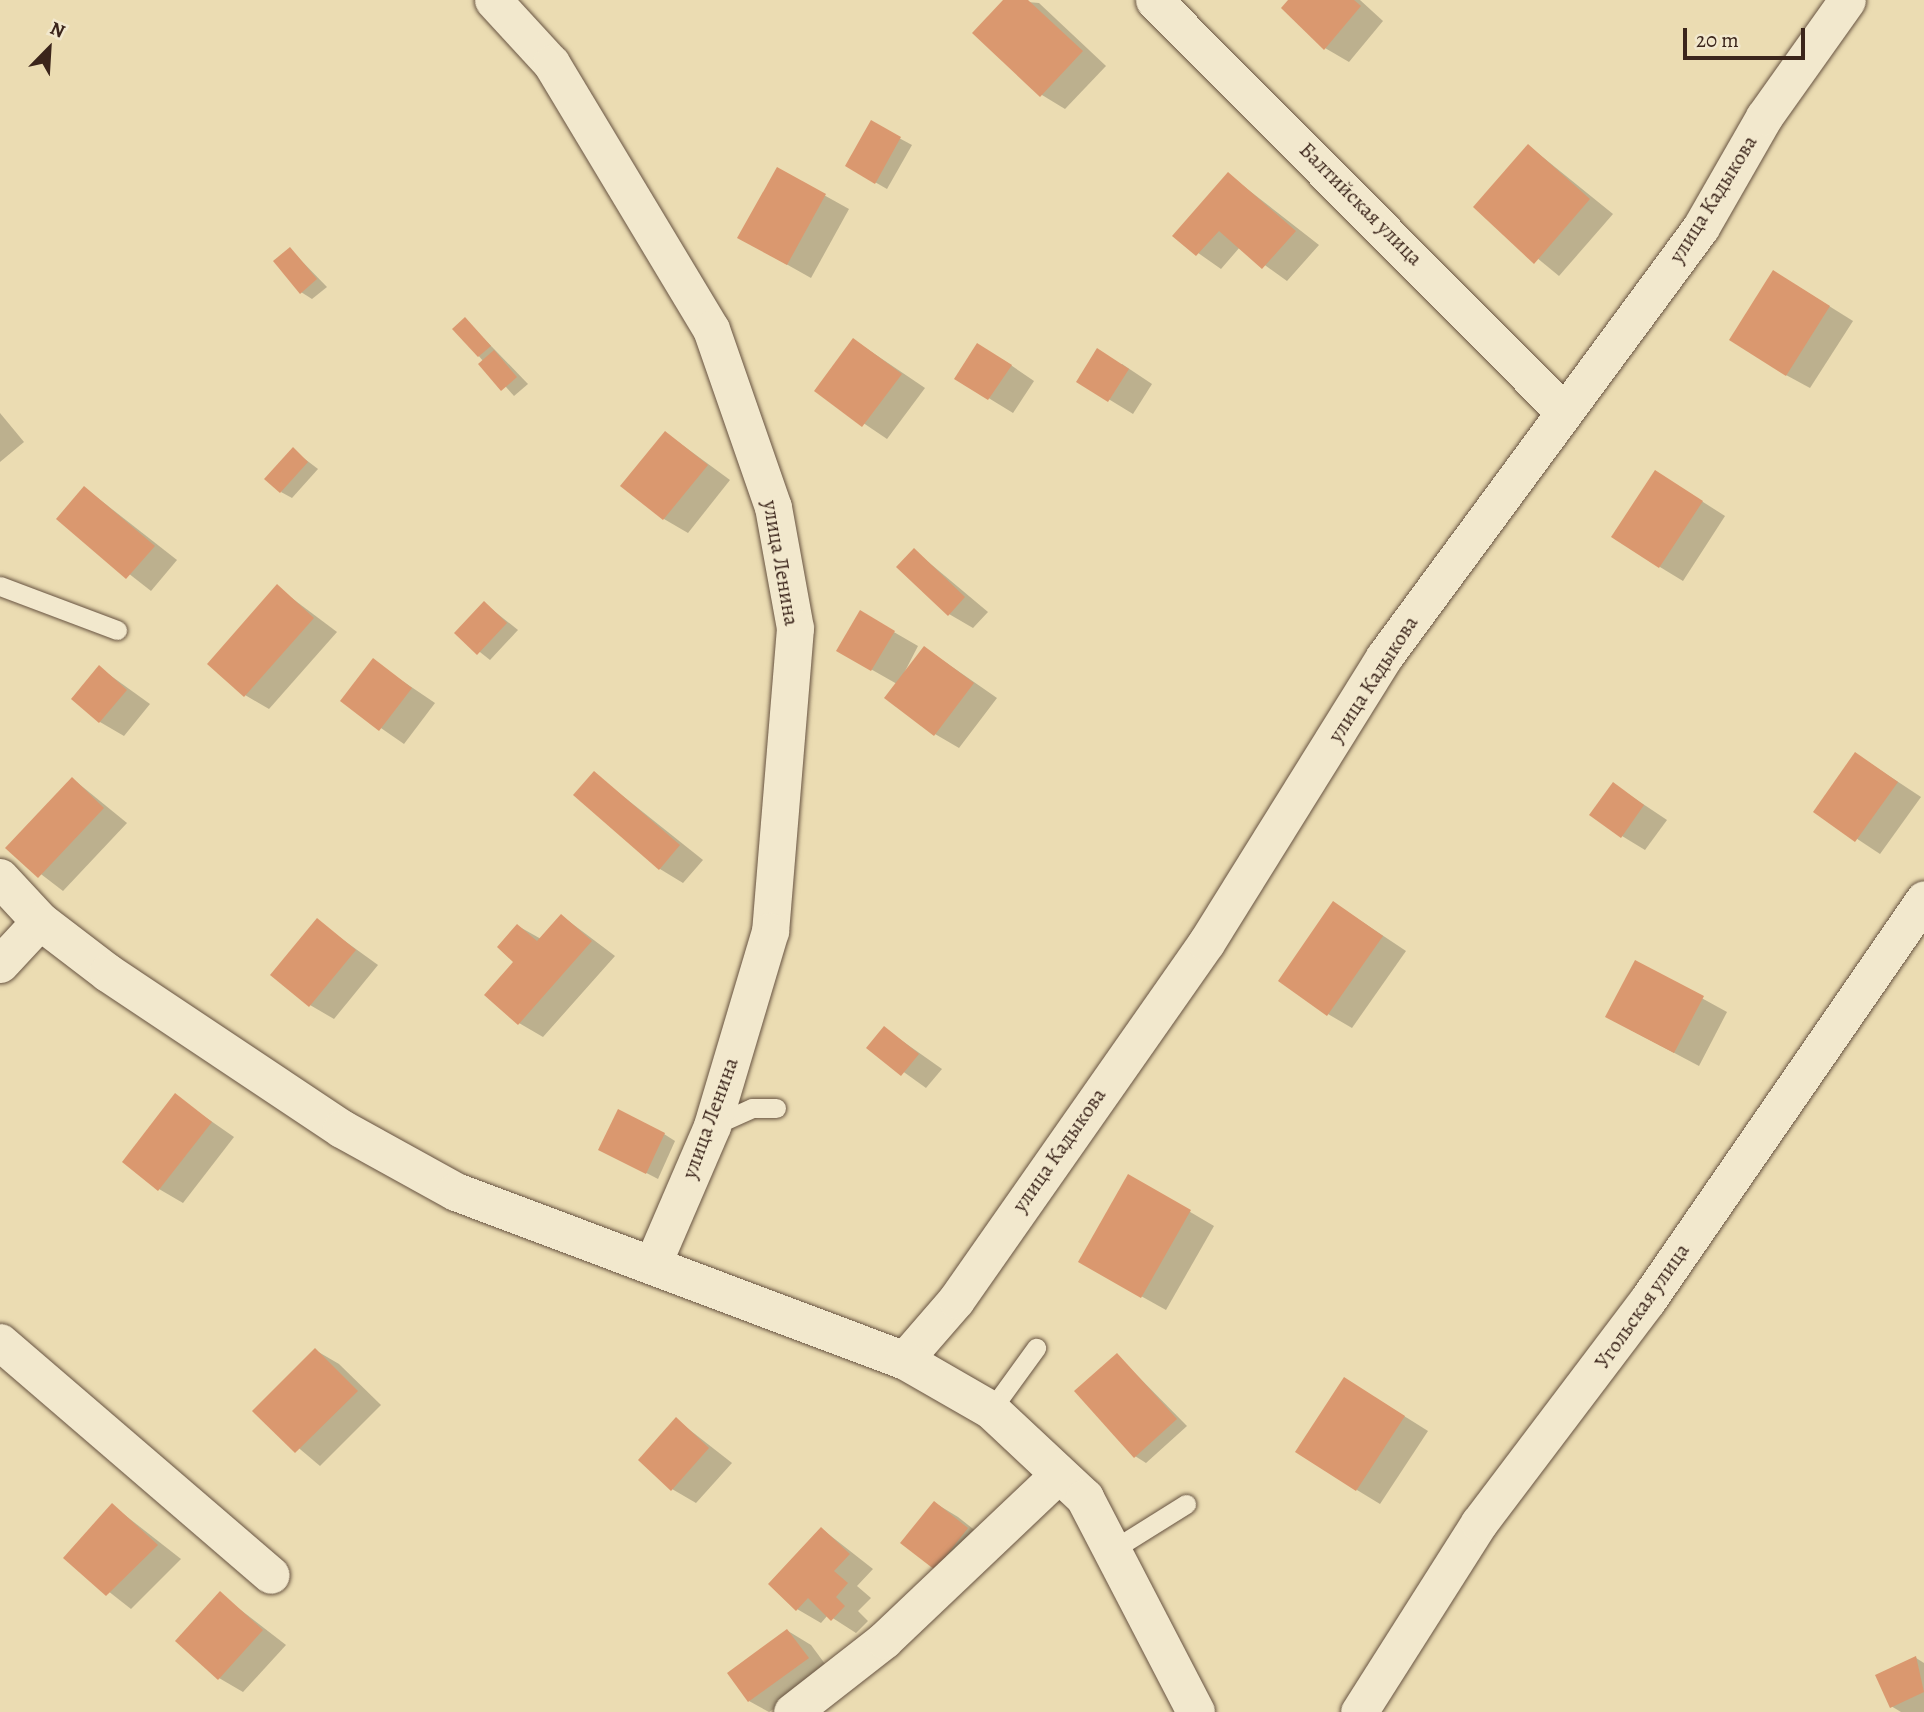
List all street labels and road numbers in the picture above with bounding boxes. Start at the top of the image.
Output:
street label: улица Кадыкова [1664,131,1762,267]
street label: Балтийская улица [1294,137,1428,271]
street label: улица Ленина [758,498,804,628]
street label: улица Кадыкова [1323,611,1423,747]
street label: улица Ленина [676,1054,744,1182]
street label: улица Кадыкова [1007,1083,1111,1217]
street label: Угольская улица [1589,1238,1695,1374]

